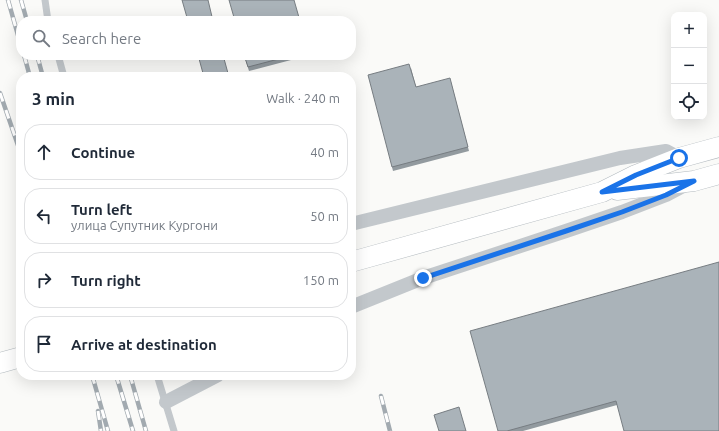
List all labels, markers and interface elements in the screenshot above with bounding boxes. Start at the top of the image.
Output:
map controls [671,12,707,120]
button: + [671,12,707,48]
search box [16,16,356,60]
icon: search [30,27,52,49]
text: Search here [62,30,141,47]
button: − [671,48,707,84]
button: locate [671,84,707,120]
text: 3 min [32,89,75,108]
text: Walk · 240 m [266,91,340,105]
icon: ahead [33,141,55,163]
text: Continue [71,144,135,161]
text: 40 m [310,145,339,159]
route start [670,149,688,167]
text: Turn left [71,201,132,218]
icon: left [33,205,55,227]
text: 50 m [310,209,339,223]
text: улица Супутник Кургони [71,218,218,232]
icon: right [33,269,55,291]
route end [414,269,432,287]
text: Turn right [71,272,141,289]
text: 150 m [303,273,339,287]
icon: arrive [33,333,55,355]
text: Arrive at destination [71,336,217,353]

